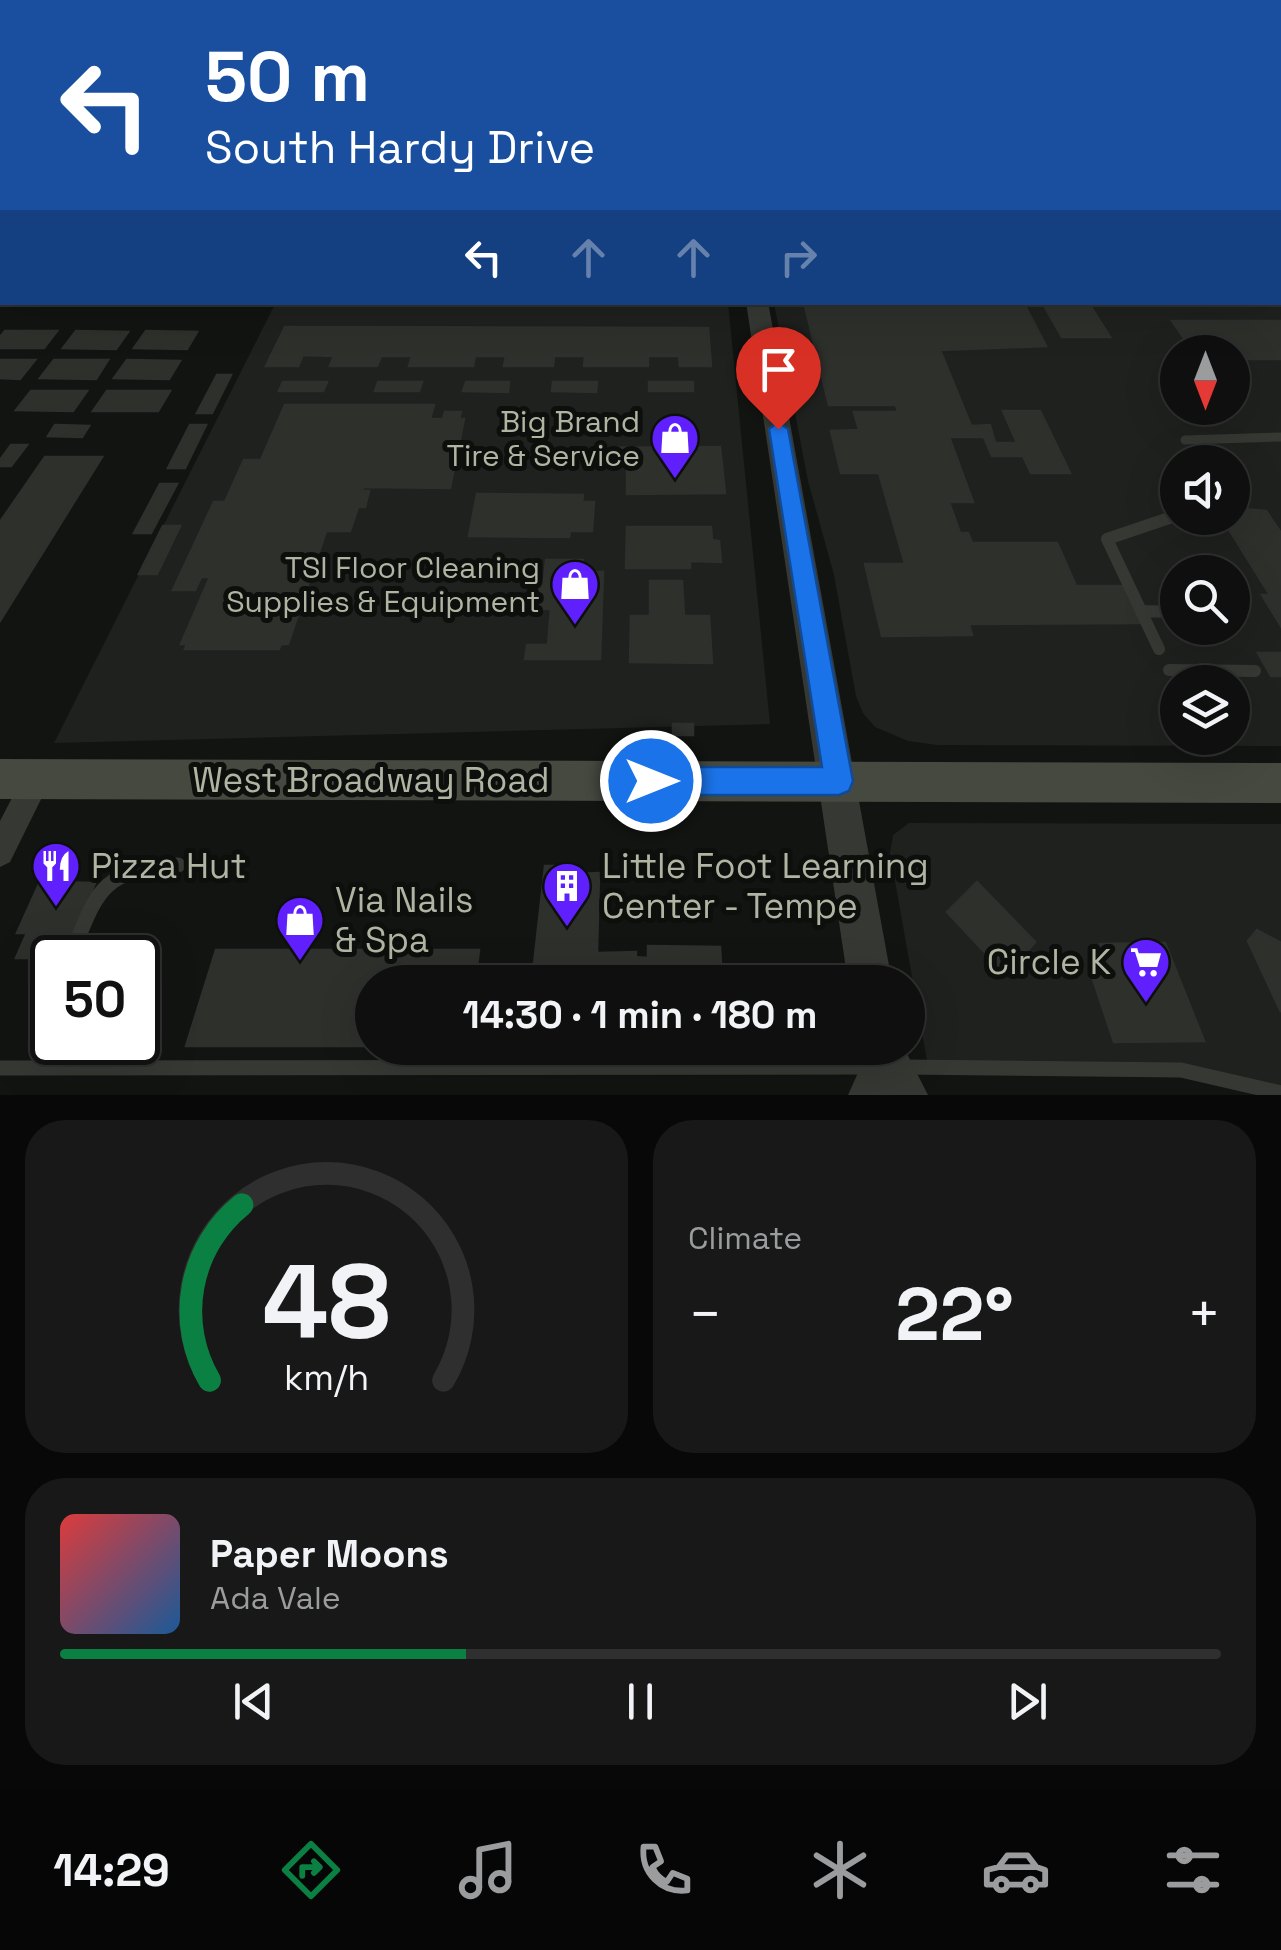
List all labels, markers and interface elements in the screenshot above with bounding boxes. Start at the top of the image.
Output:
text: 50 m [205,32,370,121]
icon: left [40,40,170,170]
text: South Hardy Drive [205,119,595,176]
icon: left [456,230,511,285]
icon: ahead [561,230,616,285]
icon: ahead [666,230,721,285]
icon: right [771,230,826,285]
pin [736,327,821,430]
north arrow [1160,335,1250,425]
map controls [1160,335,1250,755]
icon: arrive [751,342,806,397]
place label: Big Brand Tire & Service [447,402,640,475]
shop icon: Big Brand Tire & Service [649,412,701,480]
button: sound [1160,445,1250,535]
place label: TSI Floor Cleaning Supplies & Equipment [226,548,540,621]
button: search [1160,555,1250,645]
shop icon: TSI Floor Cleaning Supplies & Equipment [549,558,601,626]
button: layers [1160,665,1250,755]
position arrow [599,729,703,833]
street label: West Broadway Road [192,758,550,802]
restaurant icon: Pizza Hut [30,840,82,908]
place label: Pizza Hut [91,844,247,888]
place label: Little Foot Learning Center - Tempe [602,844,929,928]
building icon: Little Foot Learning Center - Tempe [541,860,593,928]
place label: Via Nails & Spa [335,878,473,962]
shop icon: Via Nails & Spa [274,894,326,962]
speed limit sign: 50 [30,935,160,1065]
supermarket icon: Circle K [1120,936,1172,1004]
place label: Circle K [987,940,1111,984]
text: 14:30 · 1 min · 180 m [462,991,818,1039]
text: Climate [688,1218,802,1258]
text: 48 [262,1236,391,1368]
text: 22° [895,1266,1014,1362]
text: − [688,1279,722,1349]
text: + [1187,1279,1221,1349]
text: km/h [284,1355,369,1400]
text: Paper Moons [210,1530,449,1578]
text: Ada Vale [210,1578,341,1618]
icon: previous [226,1674,281,1729]
icon: pause [613,1674,668,1729]
icon: next [1000,1674,1055,1729]
icon: directions [276,1835,346,1905]
icon: music [453,1835,523,1905]
icon: phone [629,1835,699,1905]
icon: climate [805,1835,875,1905]
icon: car [981,1835,1051,1905]
icon: filters [1158,1835,1228,1905]
text: 14:29 [53,1842,170,1899]

